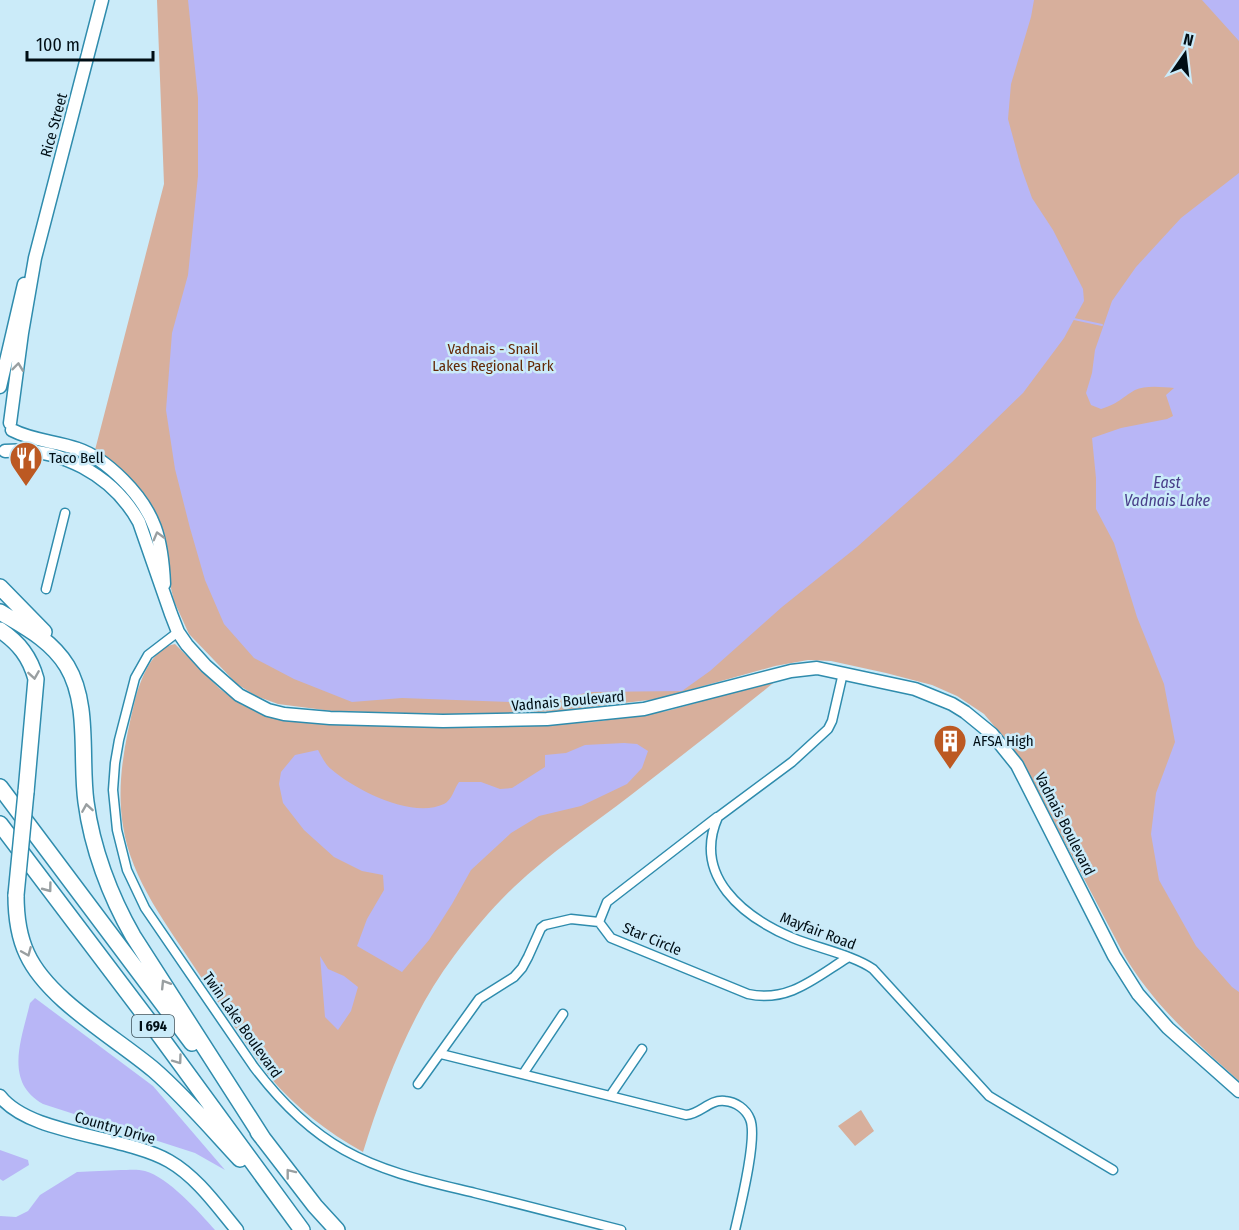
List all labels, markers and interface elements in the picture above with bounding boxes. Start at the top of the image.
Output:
scale bar [27,24,153,62]
north arrow [1155,24,1215,84]
text: N [1182,30,1195,50]
text: 100 m [36,34,80,56]
street label: Rice Street [37,91,71,159]
park label: Vadnais - Snail Lakes Regional Park [432,340,554,375]
one-way arrow [11,362,23,371]
restaurant icon: Taco Bell [8,440,44,487]
place label: Taco Bell [49,449,104,467]
water label: East Vadnais Lake [1124,473,1210,510]
one-way arrow [153,531,165,542]
one-way arrow [27,670,39,680]
street label: Vadnais Boulevard [511,687,625,715]
building icon: AFSA High [932,723,968,770]
place label: AFSA High [973,732,1034,750]
street label: Vadnais Boulevard [1031,769,1099,879]
one-way arrow [81,803,94,813]
one-way arrow [41,881,52,892]
street label: Mayfair Road [778,908,858,954]
street label: Star Circle [620,919,684,959]
one-way arrow [20,946,32,957]
street label: Twin Lake Boulevard [199,969,285,1081]
one-way arrow [161,980,172,991]
road number: I 694 [132,1015,174,1037]
one-way arrow [171,1054,182,1065]
street label: Country Drive [73,1108,157,1148]
one-way arrow [286,1169,297,1180]

